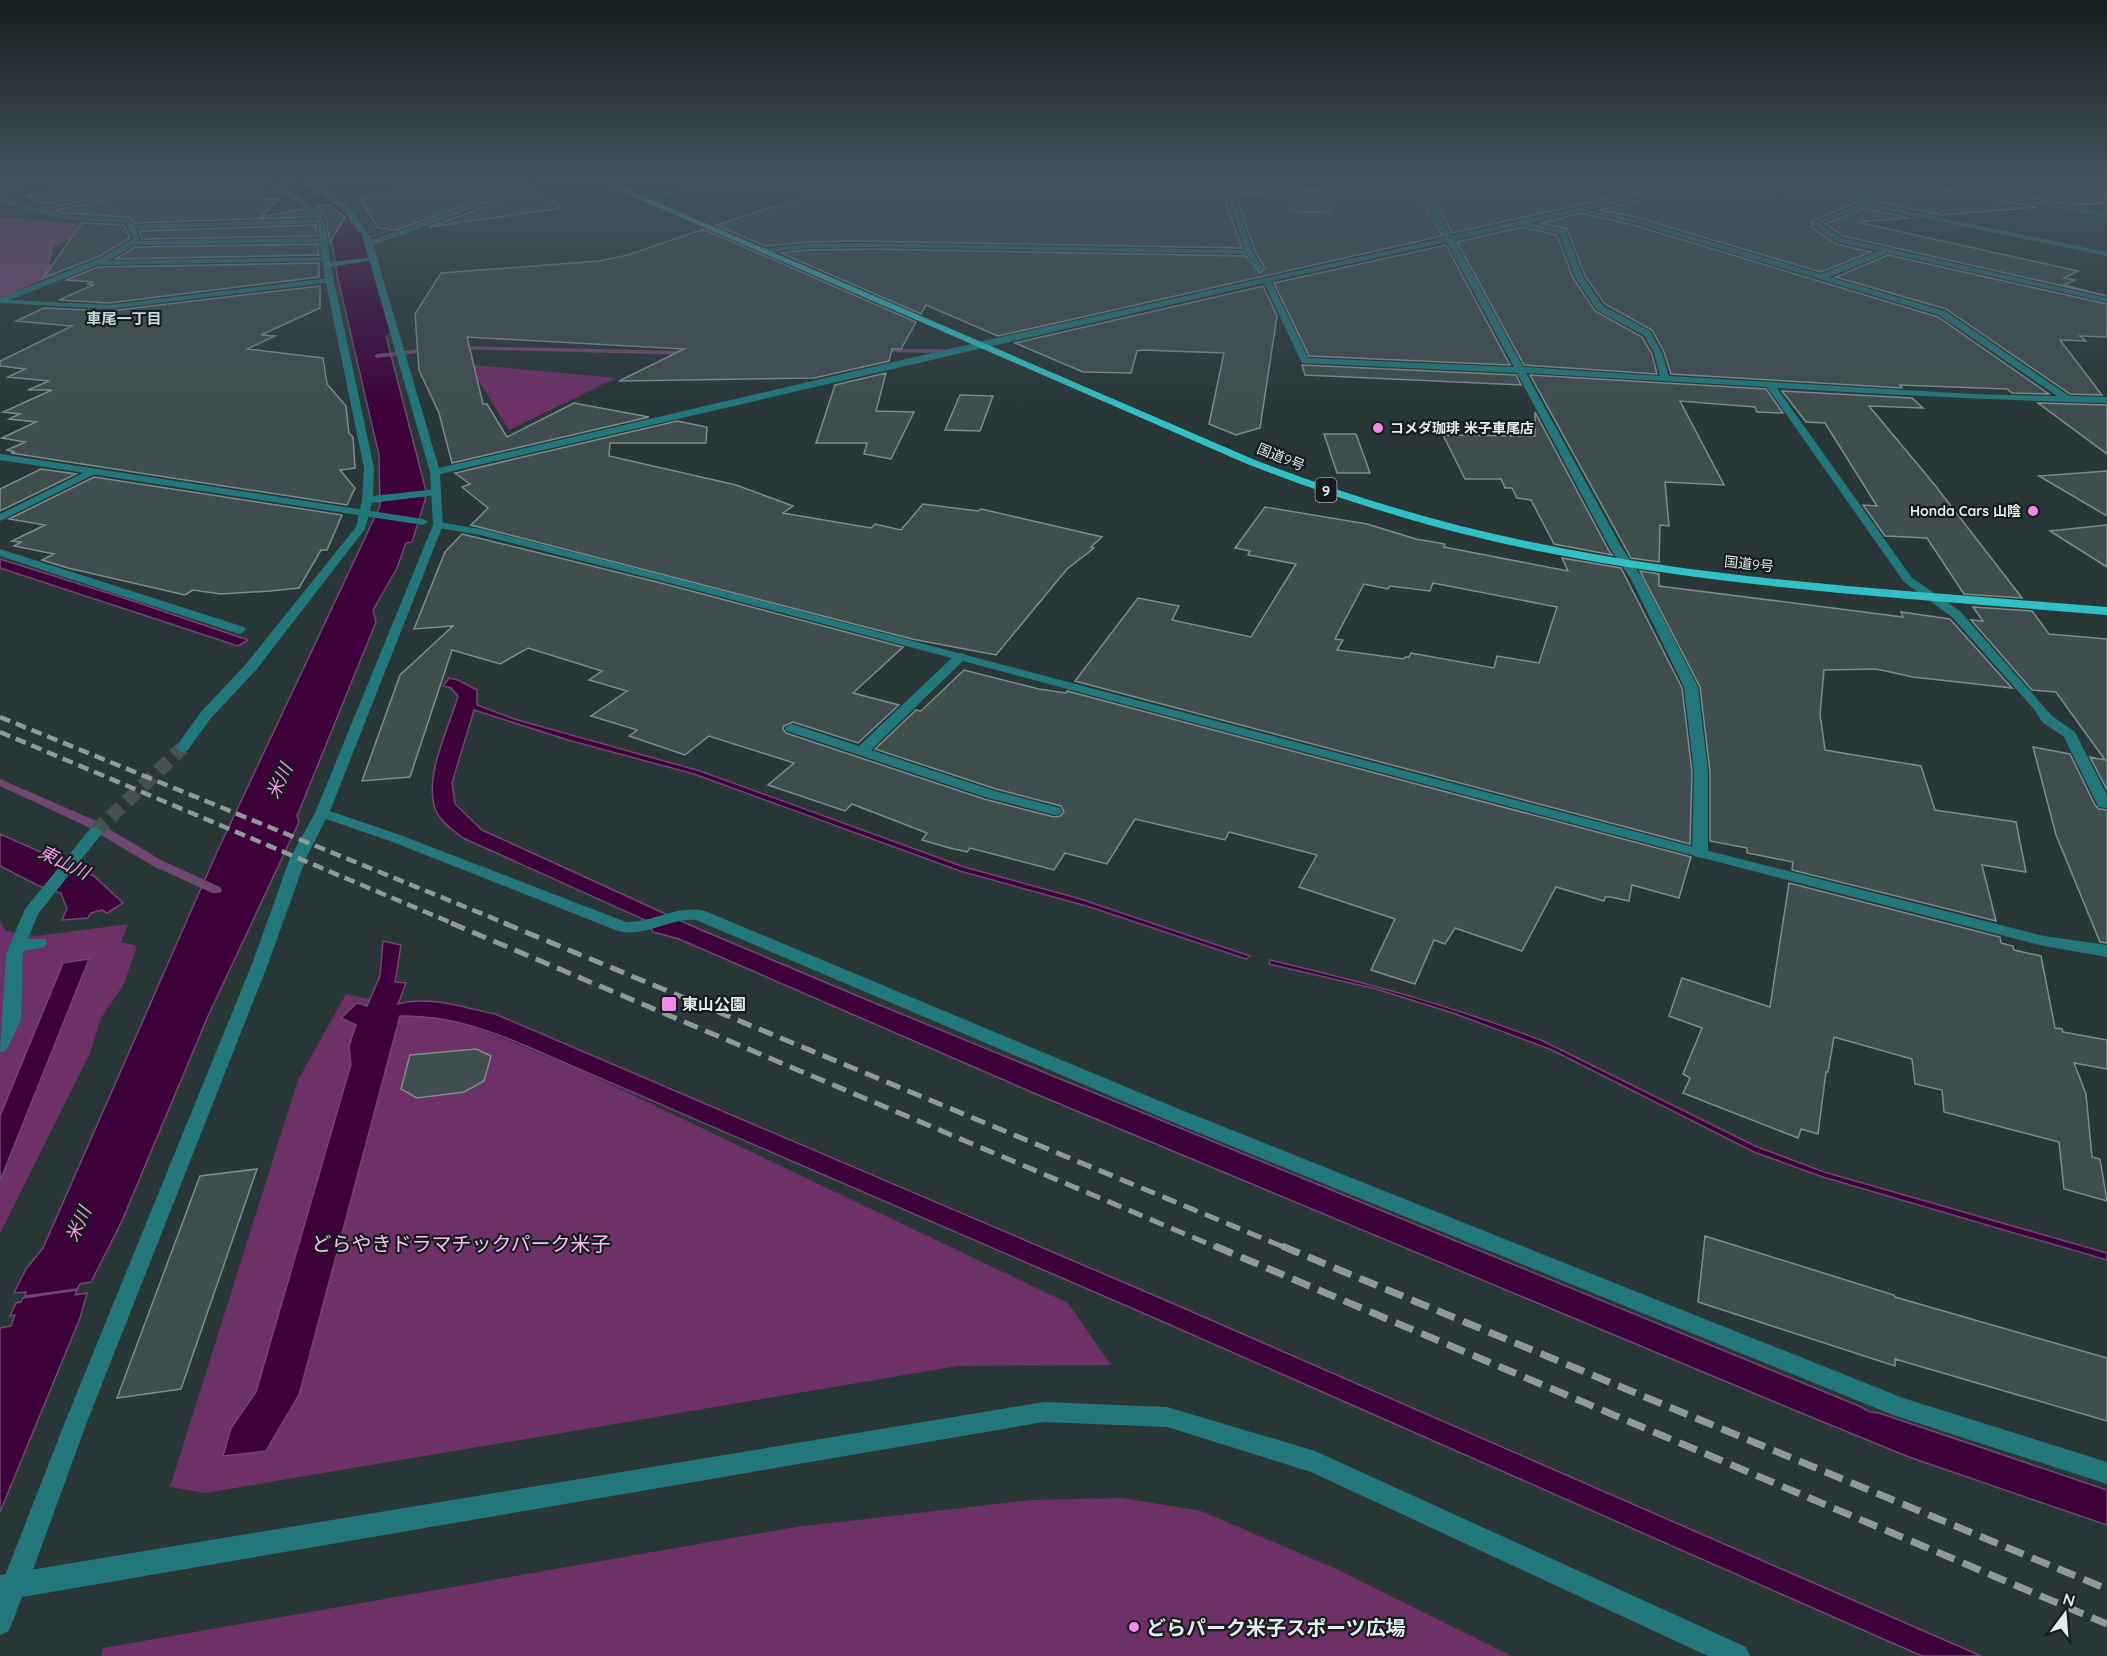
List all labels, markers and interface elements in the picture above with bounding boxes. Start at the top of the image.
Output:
district label: 車尾一丁目 [86,309,162,328]
place label: コメダ珈琲 米子車尾店 [1390,419,1534,437]
marker: コメダ珈琲 米子車尾店 [1371,421,1385,435]
street label: 国道9号 [1255,439,1307,475]
road number: 9 [1316,478,1336,502]
place label: Honda Cars 山陰 [1910,502,2021,520]
marker: Honda Cars 山陰 [2026,504,2040,518]
street label: 国道9号 [1723,552,1775,576]
water label: 米川 [261,758,298,802]
water label: 東山川 [35,840,95,885]
place label: 東山公園 [682,994,746,1014]
marker: 東山公園 [660,995,678,1013]
water label: 米川 [60,1201,97,1245]
park label: どらやきドラマチックパーク米子 [312,1231,611,1256]
north arrow [2035,1584,2095,1644]
text: N [2061,1588,2078,1611]
place label: どらパーク米子スポーツ広場 [1146,1615,1406,1640]
marker: どらパーク米子スポーツ広場 [1127,1620,1141,1634]

